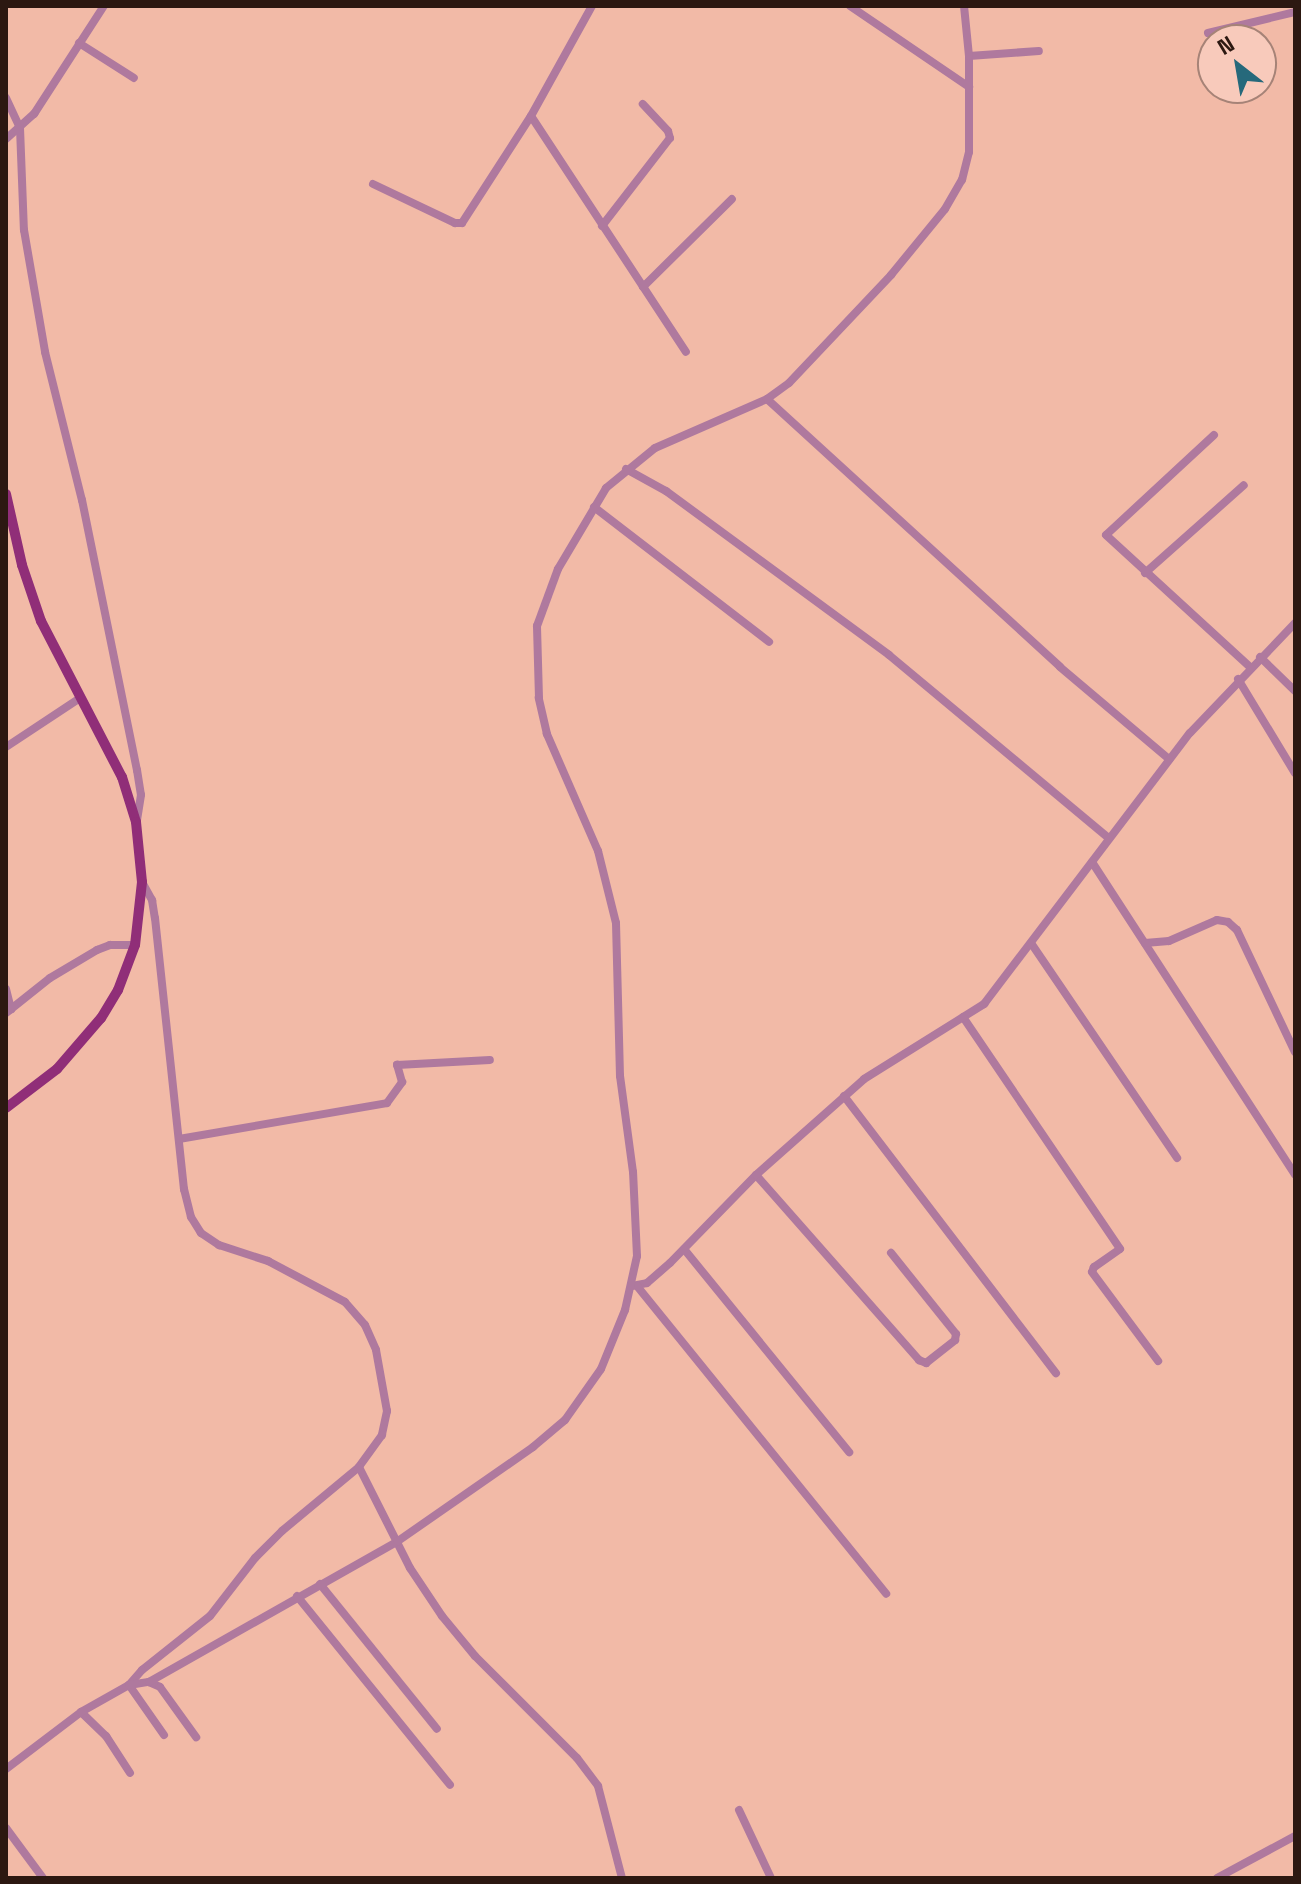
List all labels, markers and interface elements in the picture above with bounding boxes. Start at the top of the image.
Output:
north arrow [1197,24,1277,104]
text: N [1212,29,1239,61]

